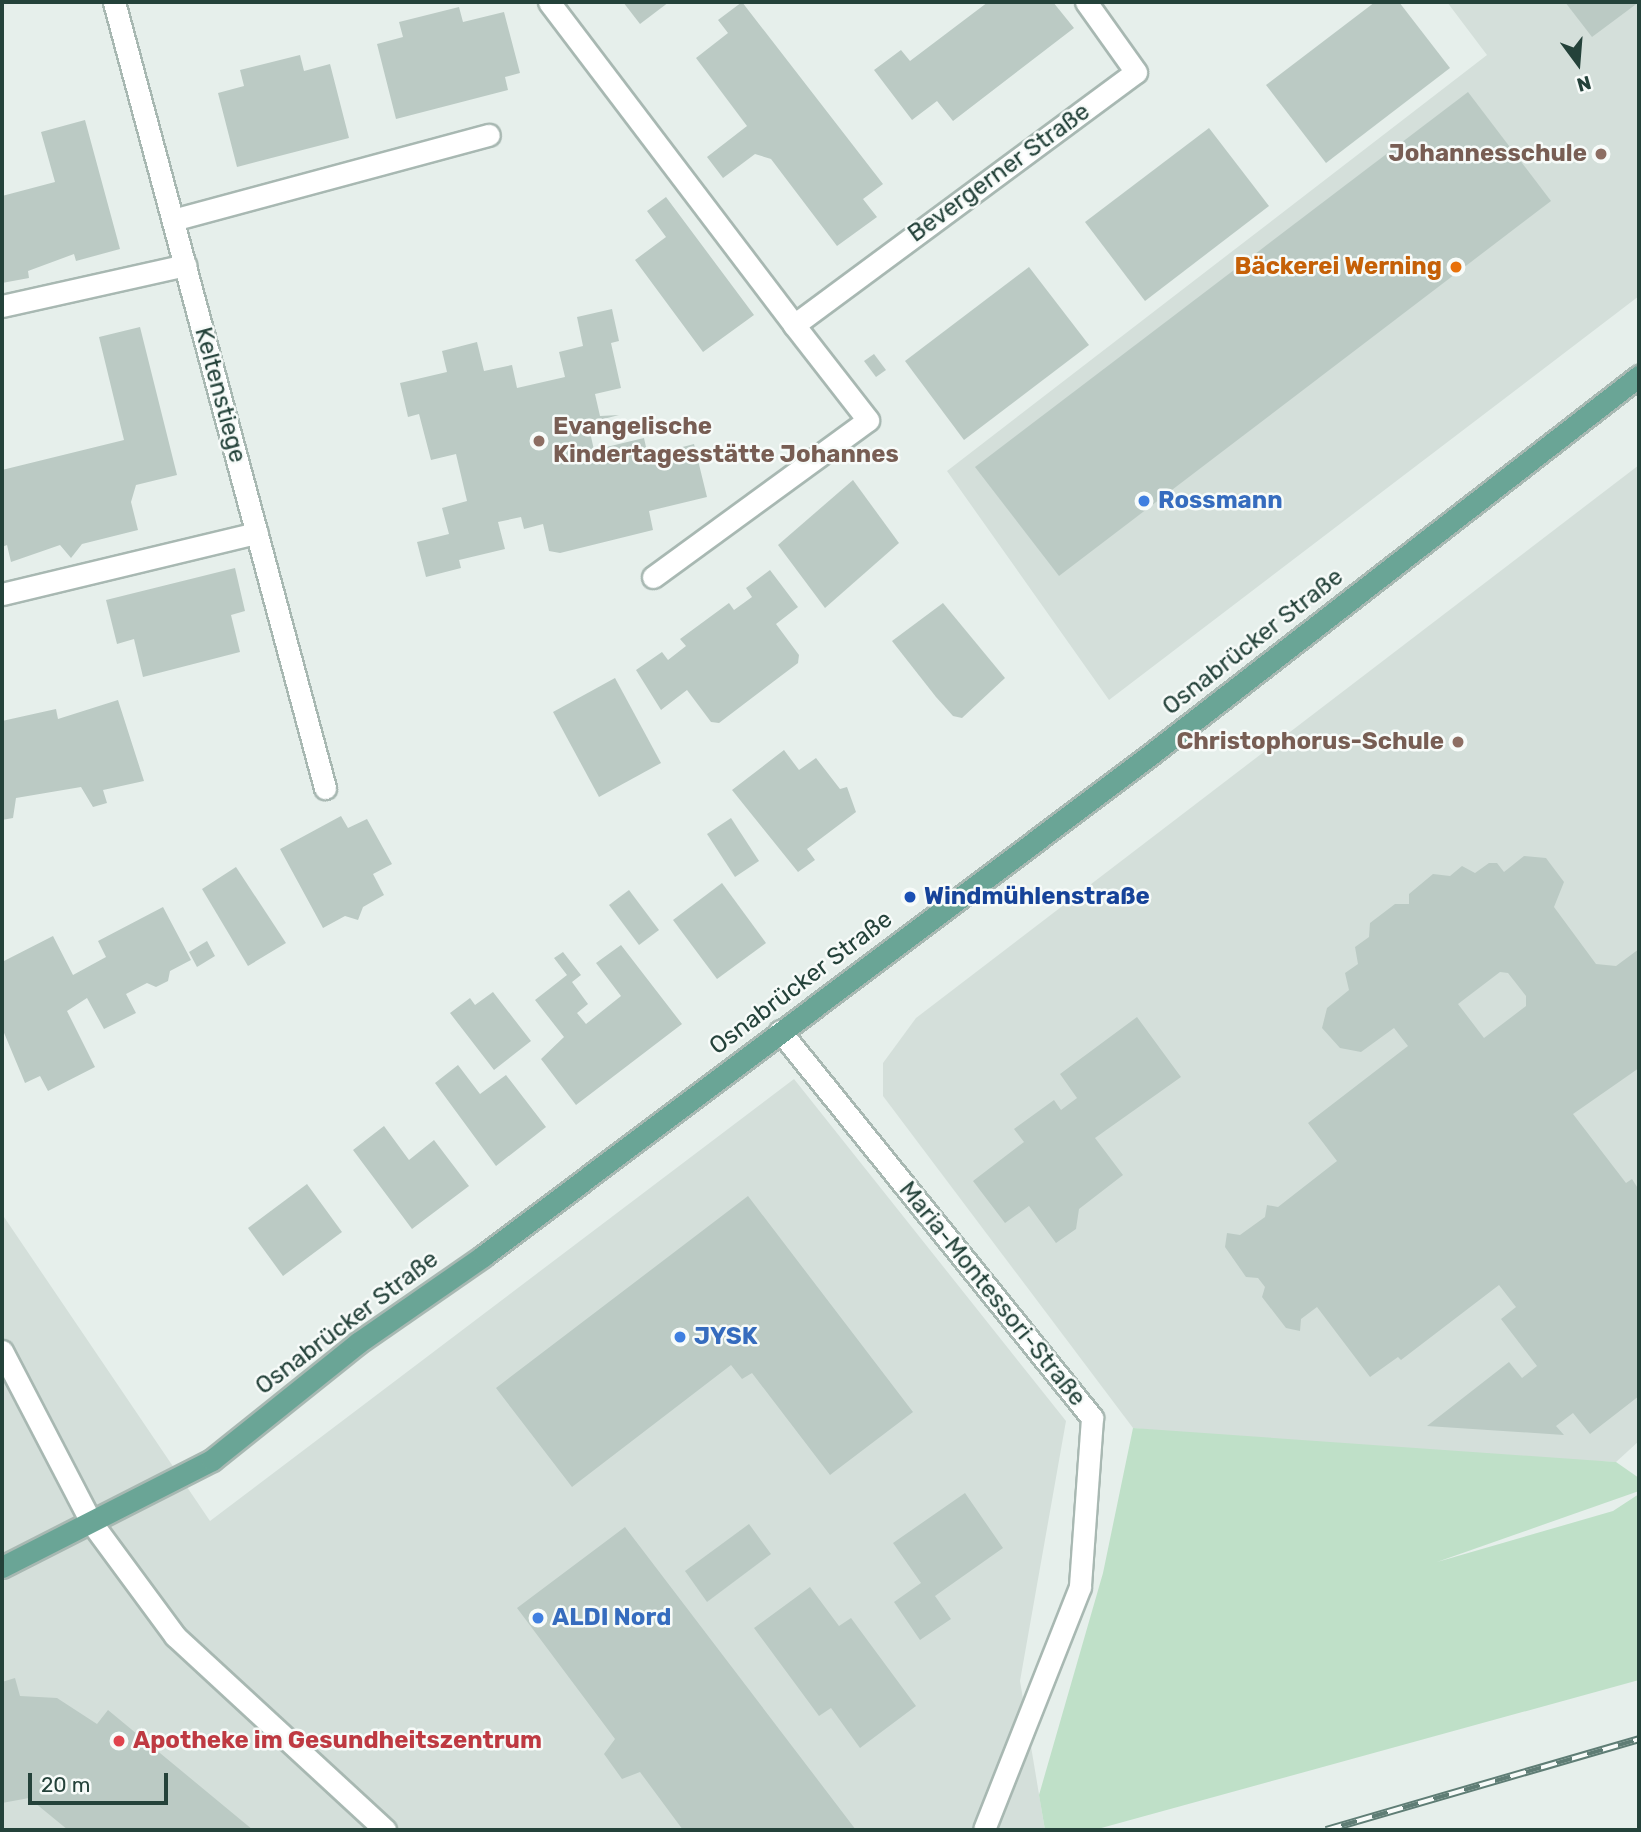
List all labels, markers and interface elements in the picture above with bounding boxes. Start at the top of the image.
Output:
north arrow [1543,28,1613,98]
text: N [1574,71,1594,97]
street label: Bevergerner Straße [902,97,1096,249]
place label: Johannesschule [1389,140,1587,168]
marker: Johannesschule [1593,146,1609,162]
place label: Bäckerei Werning [1234,253,1442,281]
marker: Bäckerei Werning [1448,259,1464,275]
street label: Keltenstiege [188,324,252,466]
place label: Evangelische Kindertagesstätte Johannes [553,413,899,469]
marker: Evangelische Kindertagesstätte Johannes [531,433,547,449]
place label: Rossmann [1158,487,1283,515]
marker: Rossmann [1136,493,1152,509]
street label: Osnabrücker Straße [1157,562,1349,722]
place label: Christophorus-Schule [1176,728,1444,756]
marker: Christophorus-Schule [1450,734,1466,750]
place label: Windmühlenstraße [924,883,1150,911]
marker: Windmühlenstraße [902,889,918,905]
street label: Osnabrücker Straße [704,905,898,1061]
street label: Maria-Montessori-Straße [893,1176,1091,1412]
street label: Osnabrücker Straße [250,1245,444,1401]
place label: JYSK [694,1323,758,1351]
marker: JYSK [672,1329,688,1345]
place label: ALDI Nord [552,1604,671,1632]
marker: ALDI Nord [530,1610,546,1626]
place label: Apotheke im Gesundheitszentrum [133,1727,542,1755]
marker: Apotheke im Gesundheitszentrum [111,1733,127,1749]
scale bar [32,1758,172,1802]
text: 20 m [41,1772,90,1797]

